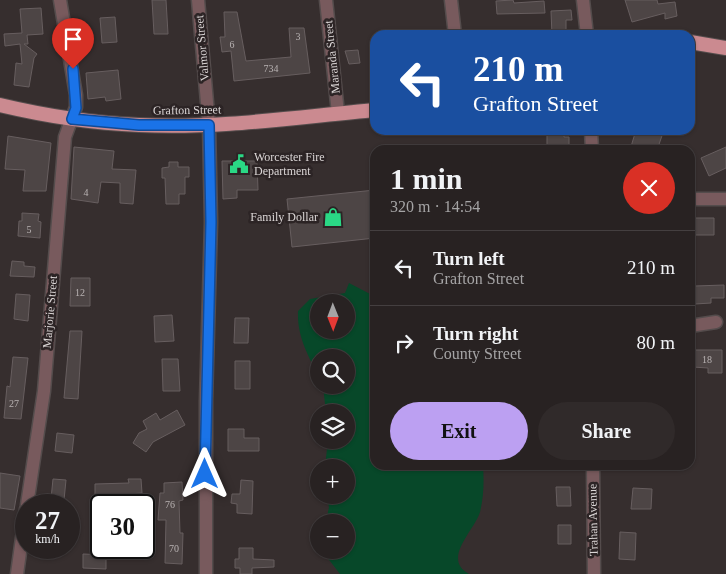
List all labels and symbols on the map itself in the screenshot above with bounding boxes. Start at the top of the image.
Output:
street label: Valmor Street [192,14,212,82]
pin [52,18,94,69]
street label: Maranda Street [321,19,343,94]
house number: 3 [296,31,301,42]
house number: 6 [230,39,235,50]
house number: 734 [264,63,279,74]
street label: Grafton Street [153,102,222,118]
place label: Worcester Fire Department [254,150,325,178]
public building icon: Worcester Fire Department [228,153,250,175]
house number: 4 [84,187,89,198]
shop icon: Family Dollar [322,206,344,228]
place label: Family Dollar [250,210,318,224]
house number: 5 [27,224,32,235]
street label: Marjorie Street [40,274,60,349]
house number: 12 [75,287,85,298]
north arrow [310,294,355,339]
house number: 18 [702,354,712,365]
house number: 27 [9,398,19,409]
position arrow [178,447,230,499]
street label: Trahan Avenue [585,484,601,556]
speed limit sign: 30 [90,494,155,559]
house number: 76 [165,499,175,510]
house number: 70 [169,543,179,554]

